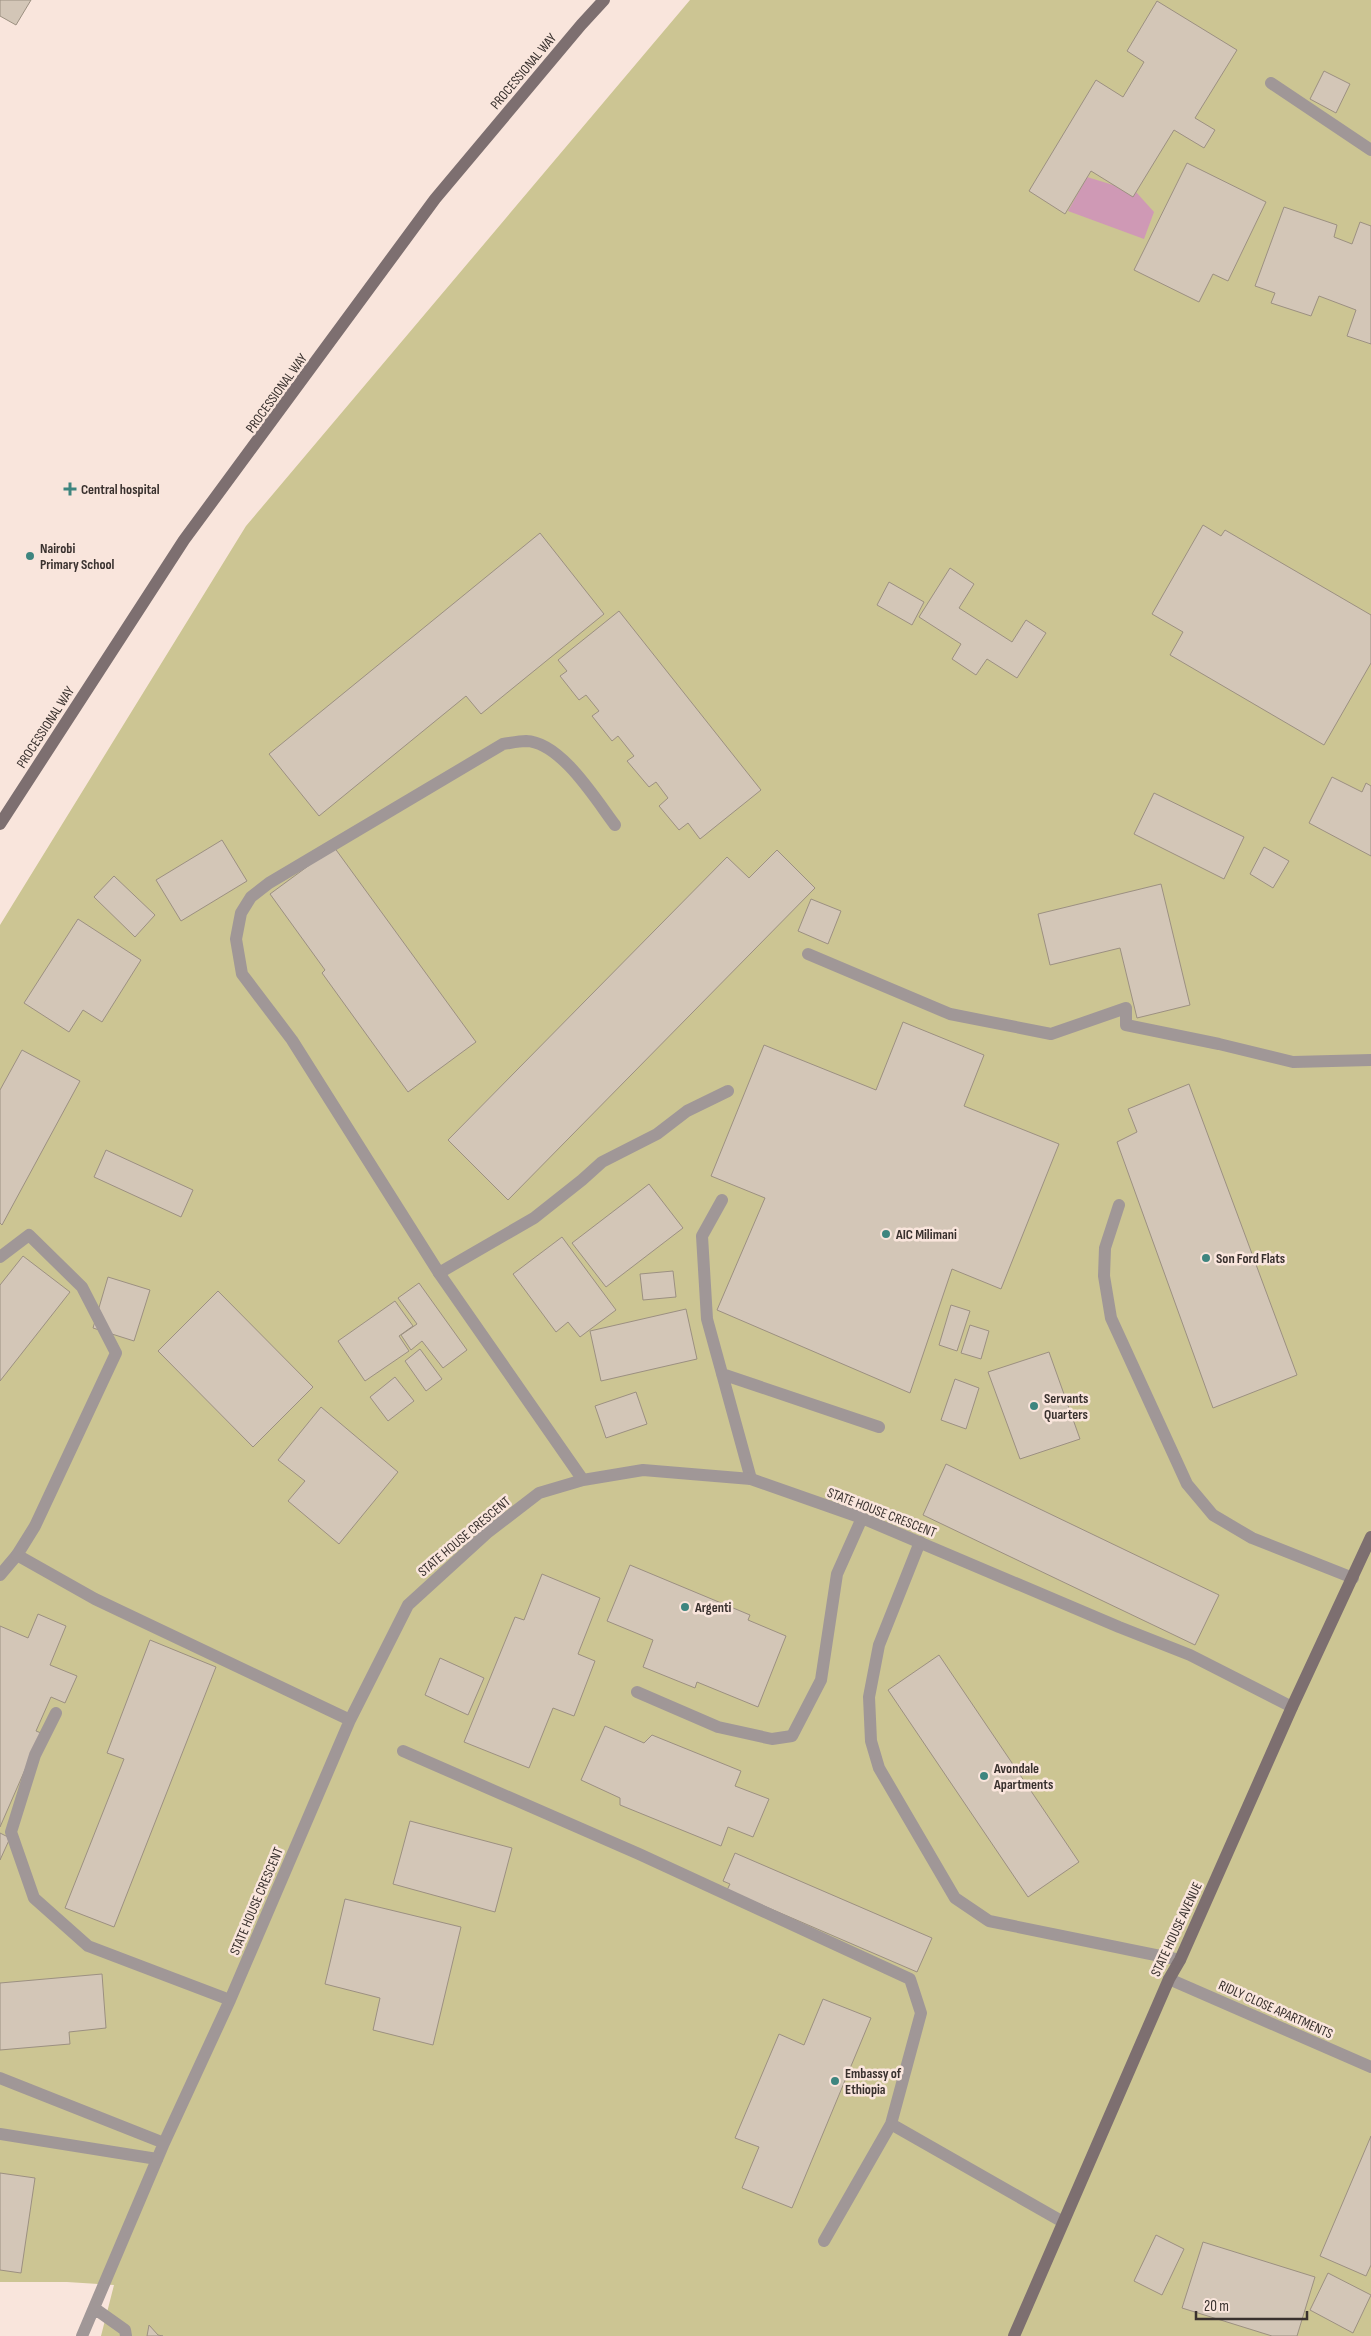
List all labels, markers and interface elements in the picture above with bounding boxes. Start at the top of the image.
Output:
street label: PROCESSIONAL WAY [487,30,560,113]
street label: PROCESSIONAL WAY [242,350,311,436]
place label: Central hospital [81,481,160,498]
marker: Central hospital [63,482,77,496]
place label: Nairobi Primary School [40,540,115,573]
marker: Nairobi Primary School [24,550,36,562]
street label: PROCESSIONAL WAY [13,683,78,771]
place label: AIC Milimani [895,1226,957,1243]
marker: AIC Milimani [880,1228,892,1240]
place label: Son Ford Flats [1216,1250,1285,1267]
marker: Son Ford Flats [1200,1252,1212,1264]
place label: Servants Quarters [1044,1390,1088,1423]
marker: Servants Quarters [1028,1400,1040,1412]
street label: STATE HOUSE CRESCENT [825,1484,939,1541]
street label: STATE HOUSE CRESCENT [415,1493,514,1580]
place label: Argenti [694,1599,732,1616]
marker: Argenti [679,1601,691,1613]
place label: Avondale Apartments [993,1760,1053,1793]
marker: Avondale Apartments [978,1770,990,1782]
street label: STATE HOUSE CRESCENT [226,1844,287,1958]
street label: STATE HOUSE AVENUE [1147,1879,1206,1979]
street label: RIDLY CLOSE APARTMENTS [1216,1977,1336,2042]
place label: Embassy of Ethiopia [845,2065,902,2098]
marker: Embassy of Ethiopia [829,2075,841,2087]
scale bar [1196,2288,1307,2320]
text: 20 m [1204,2297,1229,2316]

